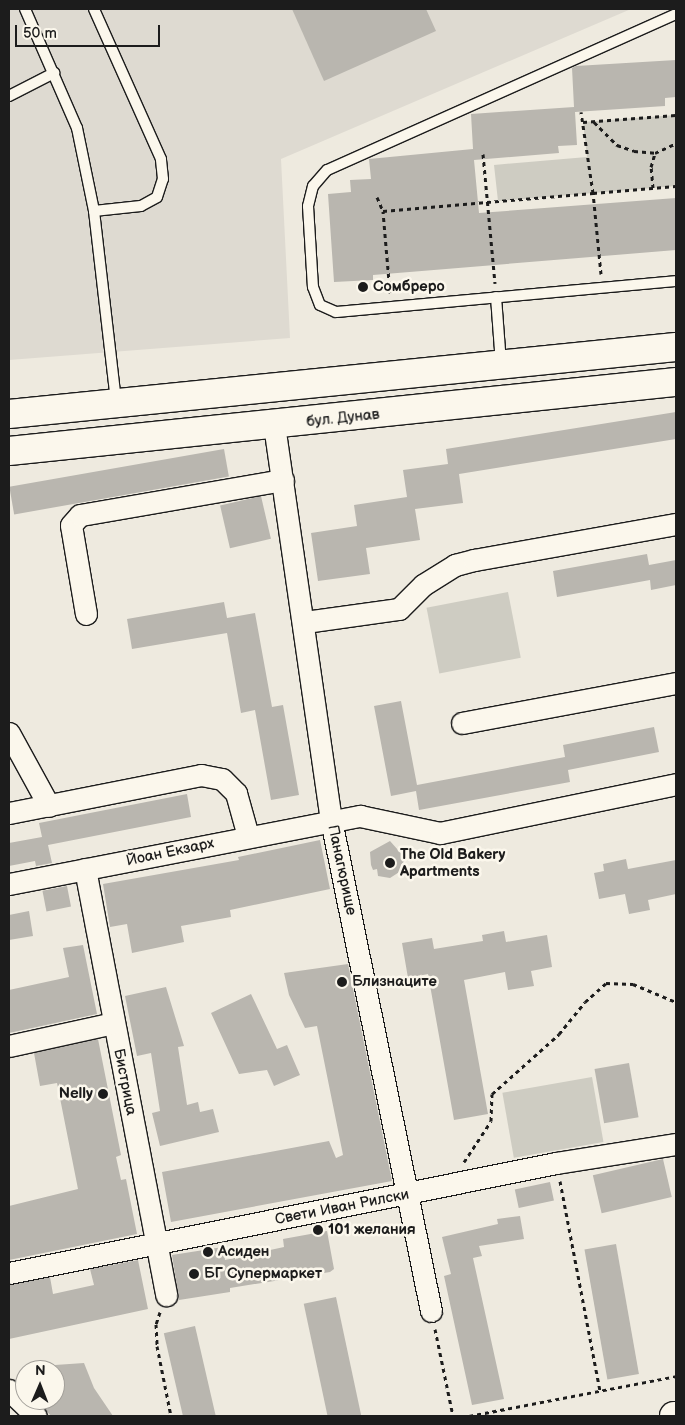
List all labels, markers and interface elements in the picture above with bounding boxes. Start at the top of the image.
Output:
scale bar [18,15,162,47]
text: 50 m [23,24,57,43]
place label: Сомбреро [373,278,445,296]
marker: Сомбреро [357,281,369,293]
street label: бул. Дунав [306,405,380,431]
street label: Панагюрище [324,823,360,917]
street label: Йоан Екзарх [125,834,215,870]
place label: The Old Bakery Apartments [400,845,505,880]
marker: The Old Bakery Apartments [384,857,396,869]
place label: Близнаците [352,973,437,991]
marker: Близнаците [336,976,348,988]
street label: Бистрица [110,1047,140,1117]
place label: Nelly [59,1085,93,1103]
marker: Nelly [97,1088,109,1100]
street label: Свети Иван Рилски [273,1185,411,1229]
place label: 101 желания [328,1221,416,1239]
marker: 101 желания [312,1224,324,1236]
place label: Асиден [218,1243,269,1261]
marker: Асиден [202,1246,214,1258]
place label: БГ Супермаркет [204,1265,322,1283]
marker: БГ Супермаркет [188,1268,200,1280]
north arrow [15,1360,65,1410]
text: N [35,1362,46,1379]

